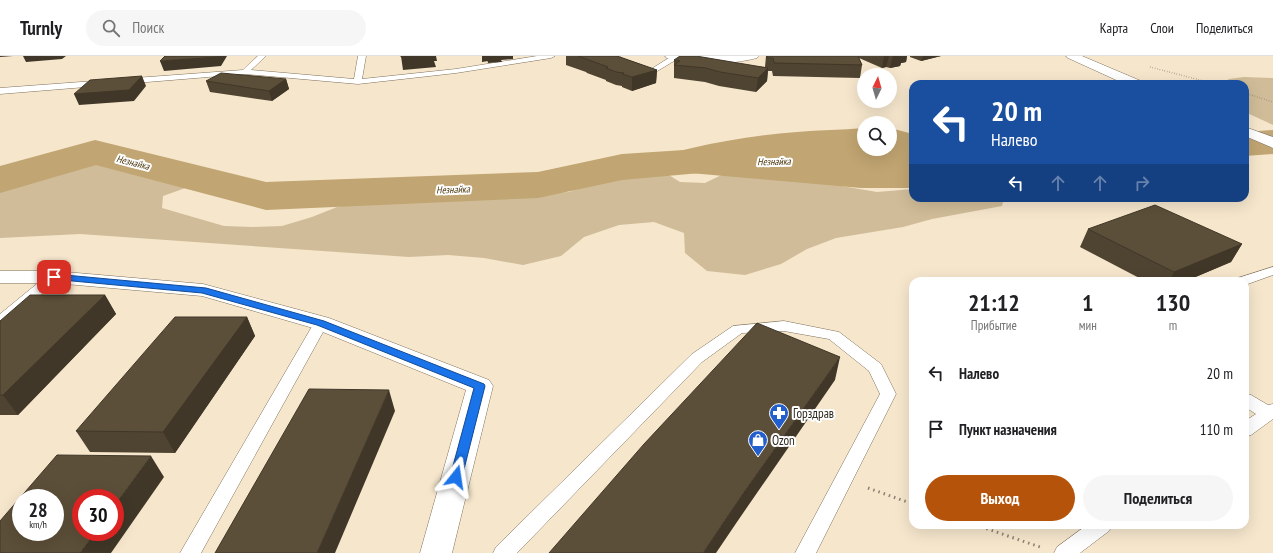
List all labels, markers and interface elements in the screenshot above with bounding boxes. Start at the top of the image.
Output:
search box [86,10,366,46]
text: Turnly [20,16,62,40]
icon: search [100,17,122,39]
text: Поиск [132,18,164,37]
text: Карта [1100,19,1128,37]
text: Слои [1150,19,1174,37]
text: Поделиться [1196,19,1253,37]
north arrow [857,68,897,108]
map controls [857,68,897,156]
text: 20 m [991,92,1042,129]
icon: left [925,96,977,148]
button: search [857,116,897,156]
text: Налево [991,128,1038,151]
water label: Незнайка [115,152,152,173]
water label: Незнайка [757,155,792,168]
icon: left [1005,172,1027,194]
icon: ahead [1047,172,1069,194]
icon: ahead [1089,172,1111,194]
icon: right [1131,172,1153,194]
water label: Незнайка [436,182,471,197]
pin [37,260,71,294]
icon: arrive [43,266,65,288]
text: 21:12 [968,287,1020,318]
text: 1 [1082,287,1093,318]
text: 130 [1156,287,1190,318]
text: Прибытие [971,317,1017,334]
text: мин [1079,317,1097,334]
text: m [1169,317,1177,334]
icon: left [925,362,947,384]
text: Налево [959,364,999,383]
text: 20 m [1207,364,1233,383]
pharmacy icon: Горздрав [768,402,790,430]
place label: Горздрав [793,405,834,422]
icon: arrive [925,418,947,440]
text: Пункт назначения [959,420,1057,439]
text: 110 m [1200,420,1233,439]
shop icon: Ozon [747,429,769,457]
place label: Ozon [772,432,795,449]
position arrow [435,456,477,498]
button: Выход [925,475,1075,521]
button: Поделиться [1083,475,1233,521]
speed limit sign: 30 [72,489,124,541]
text: 28 [28,497,48,523]
text: km/h [29,518,47,531]

